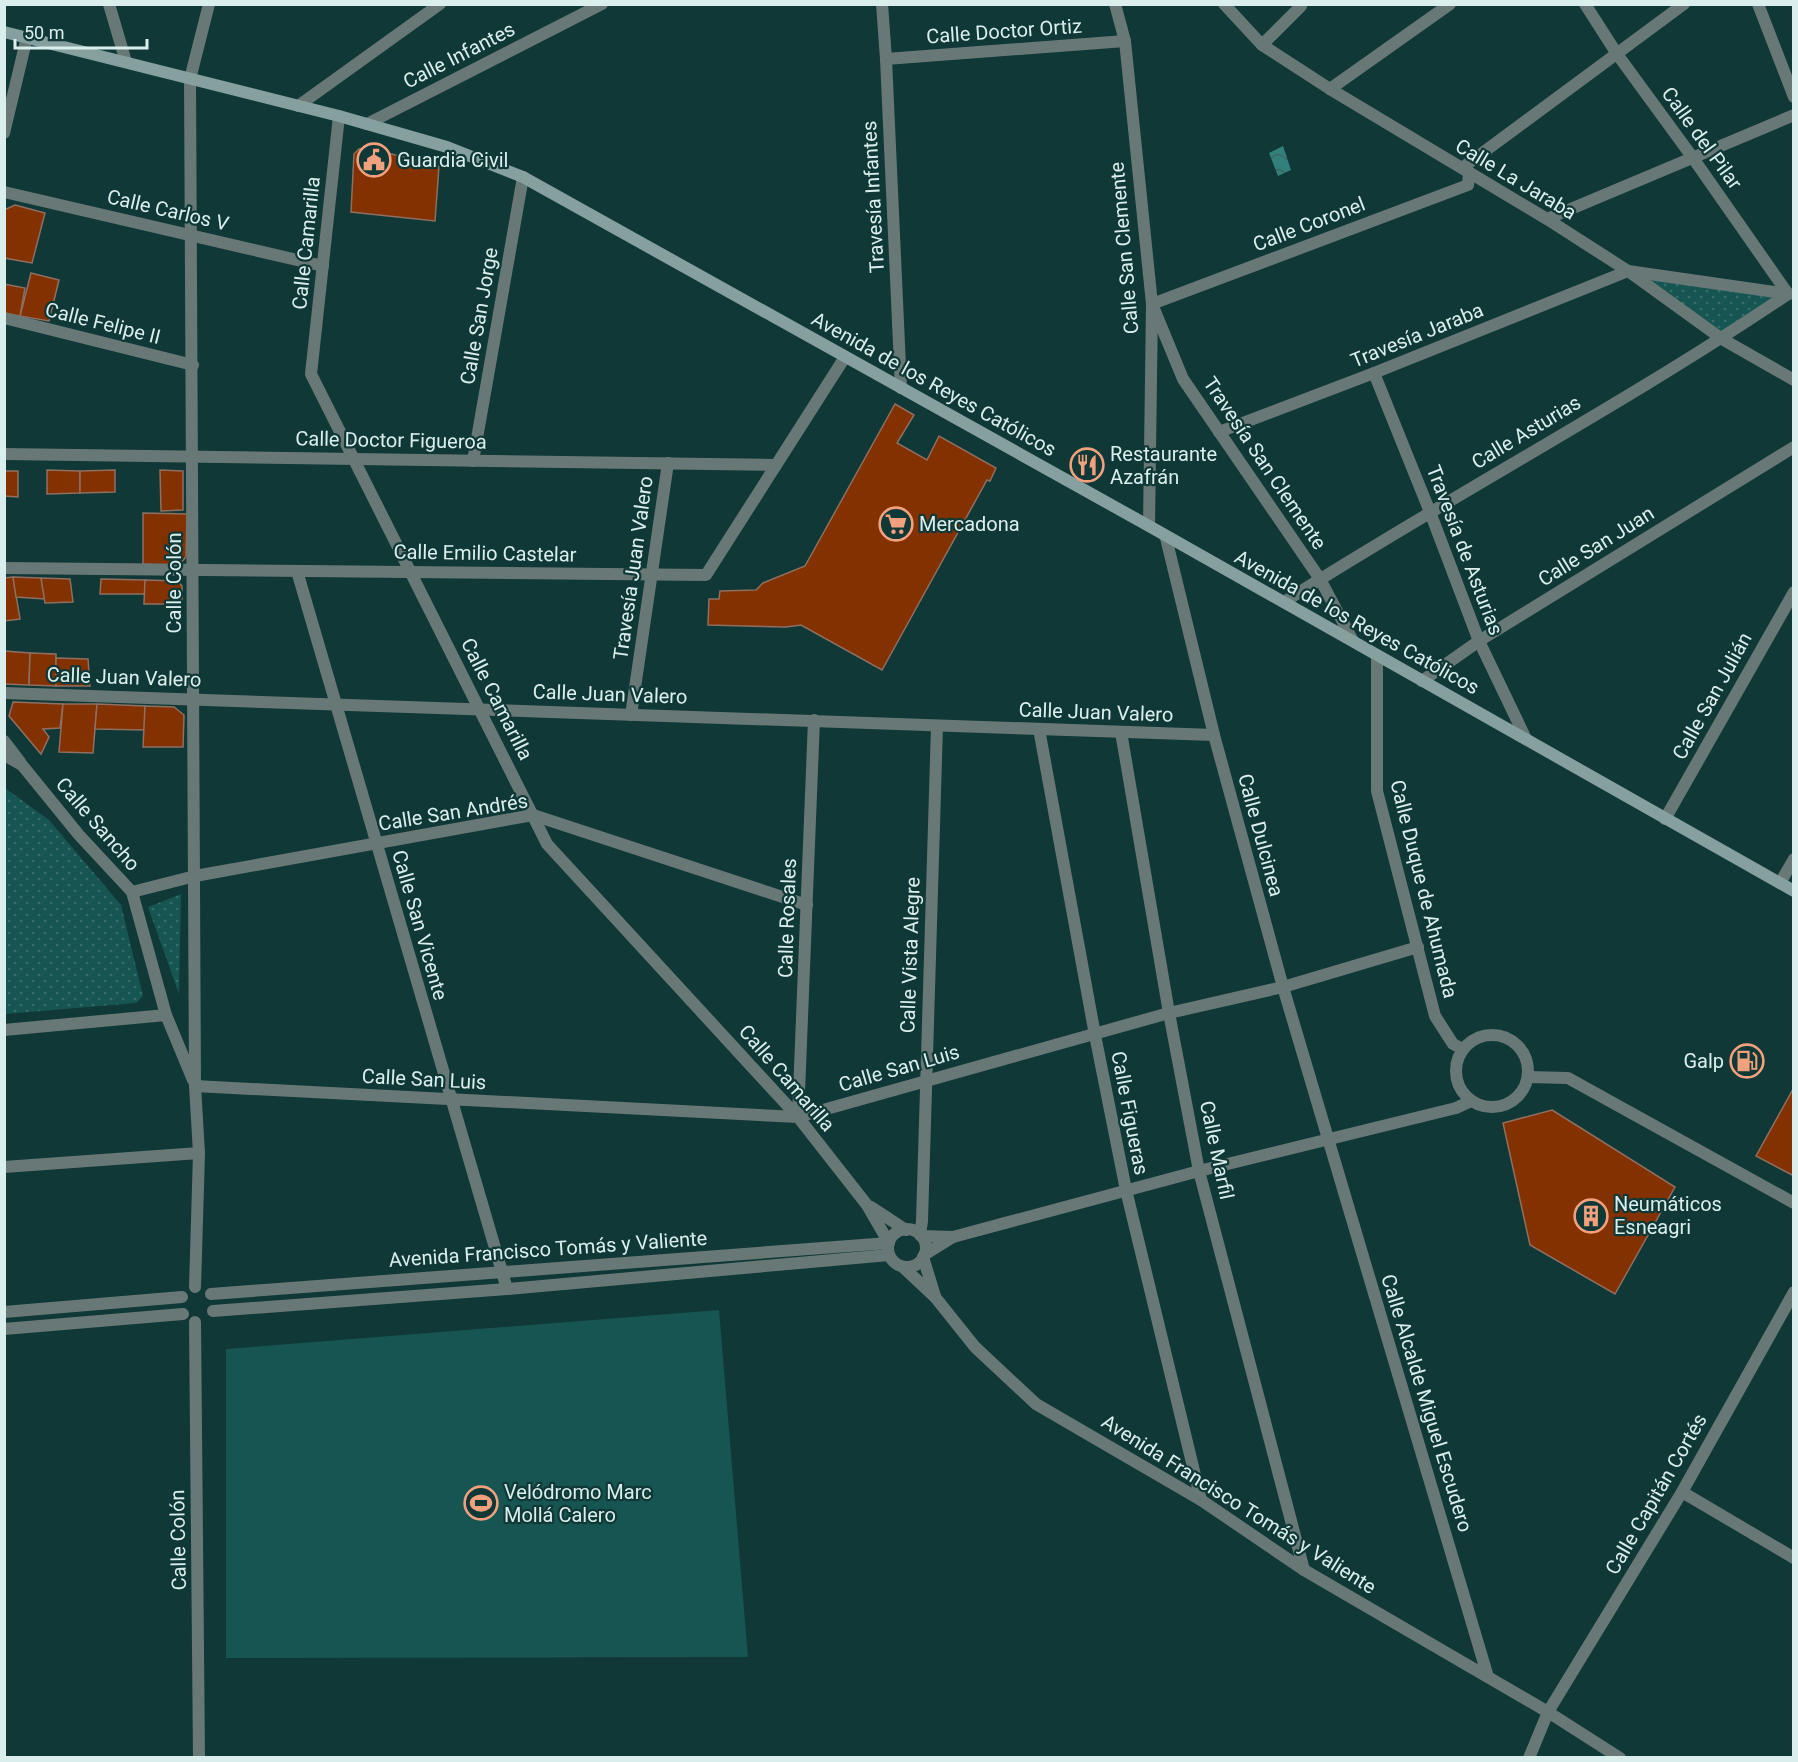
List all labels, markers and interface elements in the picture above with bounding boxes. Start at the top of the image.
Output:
scale bar [15,12,147,50]
street label: Calle Doctor Ortiz [925,14,1083,48]
street label: Calle Infantes [399,17,519,93]
text: 50 m [24,22,64,43]
street label: Calle del Pilar [1657,82,1747,194]
street label: Travesía Infantes [857,120,889,274]
street label: Calle La Jaraba [1451,133,1581,225]
public building icon: Guardia Civil [356,142,392,178]
place label: Guardia Civil [397,148,508,172]
street label: Calle San Clemente [1105,161,1143,335]
street label: Calle Camarilla [287,175,325,311]
street label: Calle Carlos V [105,184,231,236]
street label: Calle Coronel [1250,192,1368,256]
street label: Calle San Jorge [455,246,503,386]
street label: Calle Felipe II [43,297,163,349]
street label: Travesía Jaraba [1347,297,1487,373]
street label: Avenida de los Reyes Católicos [808,307,1060,461]
street label: Travesía San Clemente [1198,372,1332,554]
street label: Calle Asturias [1467,390,1585,474]
street label: Calle Doctor Figueroa [295,426,487,454]
place label: Restaurante Azafrán [1110,442,1217,489]
restaurant icon: Restaurante Azafrán [1069,447,1105,483]
street label: Travesía de Asturias [1422,462,1508,638]
street label: Travesía Juan Valero [608,475,658,661]
street label: Calle San Juan [1534,501,1658,591]
supermarket icon: Mercadona [878,506,914,542]
place label: Mercadona [919,512,1020,536]
street label: Calle Colón [162,533,186,633]
street label: Calle Emilio Castelar [393,539,577,567]
street label: Avenida de los Reyes Católicos [1231,545,1483,699]
street label: Calle San Julián [1667,628,1757,764]
street label: Calle Camarilla [456,634,538,764]
street label: Calle Juan Valero [46,662,202,692]
street label: Calle Juan Valero [532,679,688,709]
street label: Calle Juan Valero [1018,697,1174,727]
street label: Calle Dulcinea [1233,771,1289,899]
street label: Calle Sancho [51,772,145,876]
street label: Calle Duque de Ahumada [1385,778,1463,1000]
street label: Calle San Andrés [377,788,529,836]
street label: Calle San Vicente [387,847,453,1003]
street label: Calle Rosales [773,858,801,978]
street label: Calle Vista Alegre [895,876,925,1034]
street label: Calle Camarilla [734,1020,840,1136]
street label: Calle San Luis [836,1039,962,1097]
fuel station icon: Galp [1729,1043,1765,1079]
street label: Calle Figueras [1106,1049,1154,1177]
place label: Galp [1683,1049,1724,1073]
street label: Calle San Luis [361,1064,487,1094]
street label: Calle Marfil [1195,1098,1239,1202]
place label: Neumáticos Esneagri [1614,1192,1722,1239]
building icon: Neumáticos Esneagri [1573,1198,1609,1234]
street label: Avenida Francisco Tomás y Valiente [388,1226,708,1272]
street label: Calle Alcalde Miguel Escudero [1376,1271,1478,1535]
street label: Avenida Francisco Tomás y Valiente [1097,1409,1381,1599]
street label: Calle Capitán Cortés [1600,1409,1712,1579]
place label: Velódromo Marc Mollá Calero [504,1480,652,1527]
sports icon: Velódromo Marc Mollá Calero [463,1485,499,1521]
street label: Calle Colón [165,1489,191,1591]

